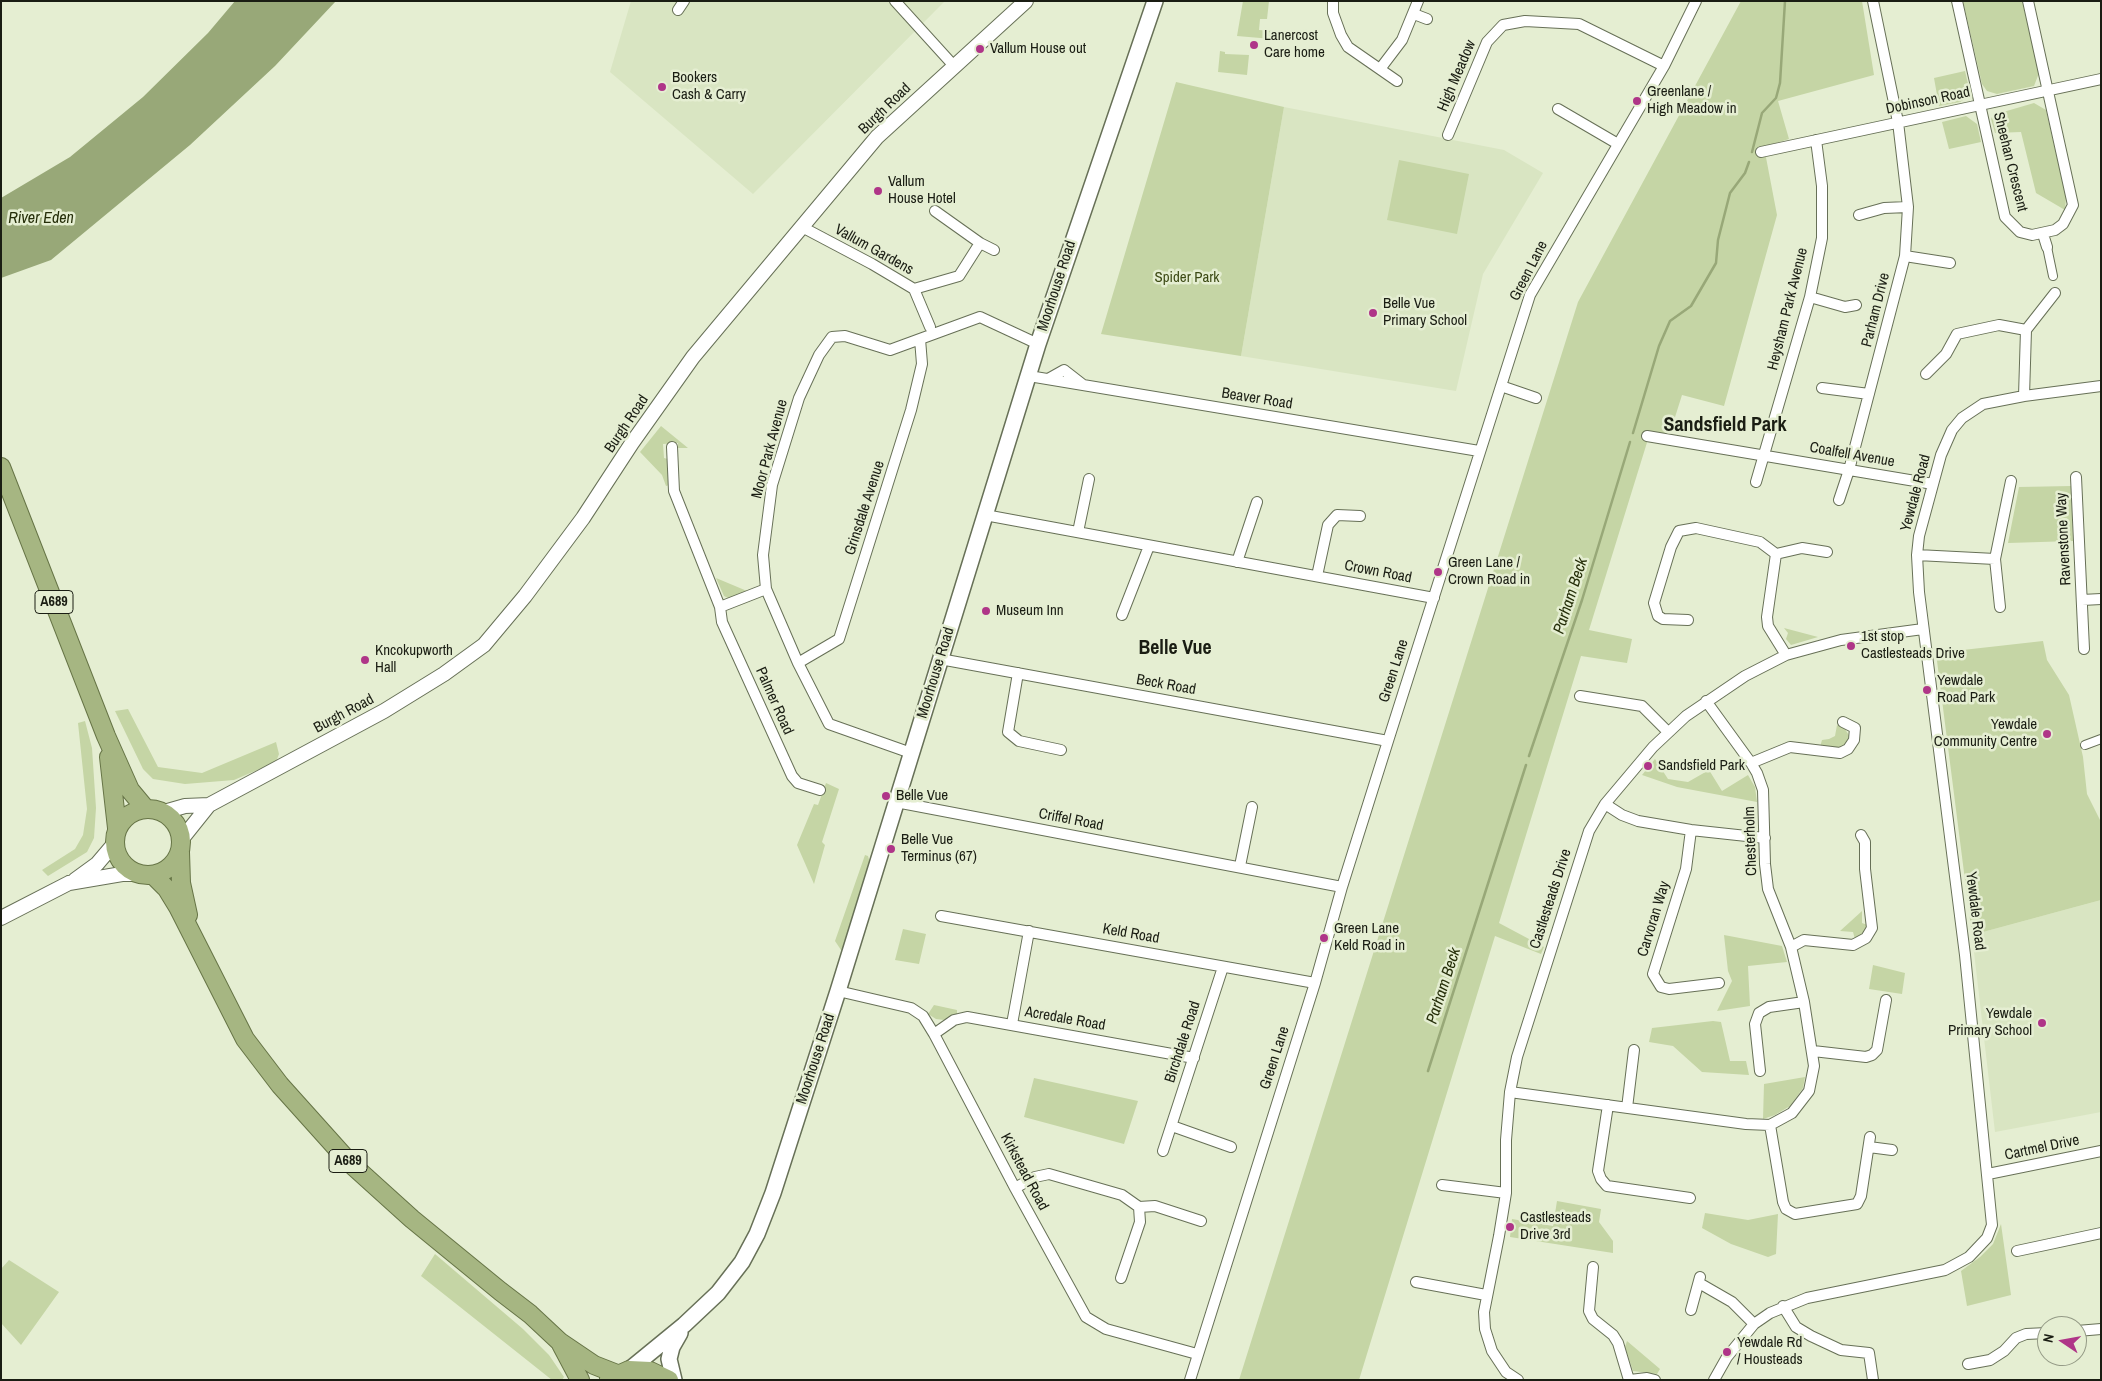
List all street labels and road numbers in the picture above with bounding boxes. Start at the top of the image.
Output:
street label: High Meadow [1434,38,1480,114]
street label: Burgh Road [855,80,915,138]
street label: Dobinson Road [1884,83,1972,119]
street label: Sheehan Crescent [1989,110,2031,214]
street label: Vallum Gardens [831,221,917,279]
street label: Moorhouse Road [1034,238,1080,334]
street label: Green Lane [1506,238,1552,304]
street label: Heysham Park Avenue [1764,246,1812,372]
street label: Parham Drive [1858,271,1894,349]
street label: Beaver Road [1220,384,1294,414]
street label: Burgh Road [601,392,653,456]
street label: Moor Park Avenue [748,398,792,500]
street label: Coalfell Avenue [1808,439,1896,471]
street label: Yewdale Road [1897,453,1935,533]
street label: Grinsdale Avenue [841,458,889,558]
street label: Ravenstone Way [2053,492,2075,586]
street label: Crown Road [1343,557,1413,587]
road number: A689 [35,590,73,614]
street label: Moorhouse Road [914,625,958,721]
street label: Green Lane [1375,637,1413,705]
street label: Palmer Road [751,665,797,737]
street label: Beck Road [1135,671,1197,699]
street label: Burgh Road [311,691,377,737]
street label: Criffel Road [1037,805,1105,835]
street label: Chesterholm [1741,806,1761,876]
street label: Castlesteads Drive [1526,847,1576,951]
street label: Yewdale Road [1961,871,1989,951]
street label: Carvoran Way [1634,879,1674,959]
street label: Keld Road [1101,920,1161,948]
street label: Birchdale Road [1161,999,1205,1085]
street label: Acredale Road [1023,1003,1107,1035]
street label: Moorhouse Road [793,1011,839,1107]
street label: Green Lane [1256,1024,1294,1092]
street label: Kirkstead Road [996,1130,1052,1214]
street label: Cartmel Drive [2003,1131,2081,1165]
road number: A689 [329,1150,367,1172]

